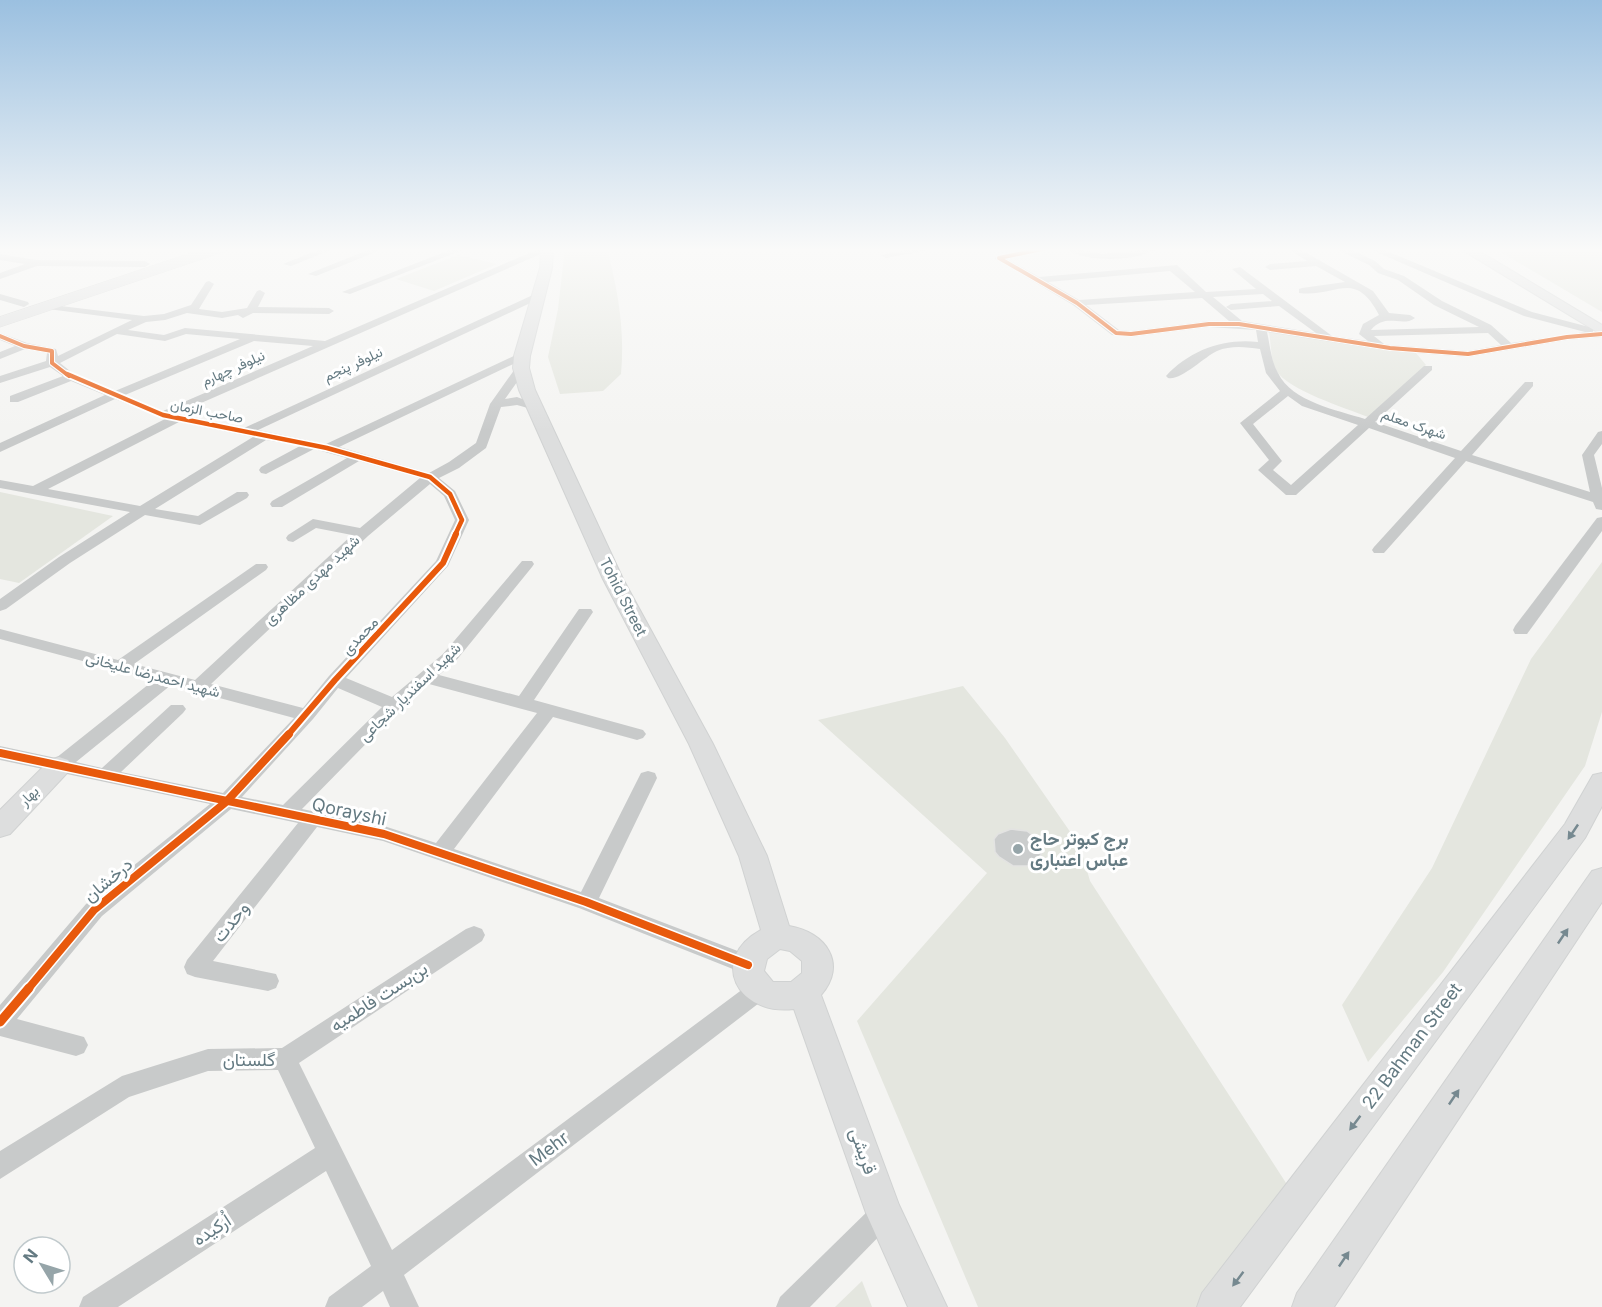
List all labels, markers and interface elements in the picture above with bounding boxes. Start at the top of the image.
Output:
street label: نیلوفر پنجم [321,343,386,386]
street label: نیلوفر چهارم [198,346,268,391]
street label: صاحب الزمان [169,395,245,427]
street label: شهرک معلم [1379,405,1449,443]
street label: شهید مهدی مظاهری [260,530,364,630]
street label: Tohid Street [596,554,651,639]
street label: محمدی [337,613,383,659]
street label: شهید اسفندیار شجاعی [355,638,465,746]
street label: شهید احمدرضا علیخانی [84,647,222,703]
street label: بهار [14,782,43,810]
street label: Qorayshi [310,793,388,830]
one-way arrow [1567,824,1579,840]
place label: برج کبوتر حاج عباس اعتباری [1030,828,1129,871]
marker: برج کبوتر حاج عباس اعتباری [1011,842,1025,856]
street label: درخشان [79,853,137,907]
street label: وحدت [208,897,254,947]
one-way arrow [1557,928,1568,944]
street label: بن‌بست فاطمیه [326,957,432,1037]
street label: 22 Bahman Street [1358,979,1466,1113]
street label: گلستان [223,1049,275,1070]
one-way arrow [1448,1090,1460,1106]
one-way arrow [1349,1114,1361,1130]
street label: قریشی [845,1125,881,1177]
street label: Mehr [525,1127,573,1170]
street label: اُرکیده [188,1209,235,1250]
north arrow [12,1235,72,1295]
text: N [19,1245,42,1267]
one-way arrow [1338,1251,1350,1267]
one-way arrow [1232,1271,1244,1286]

